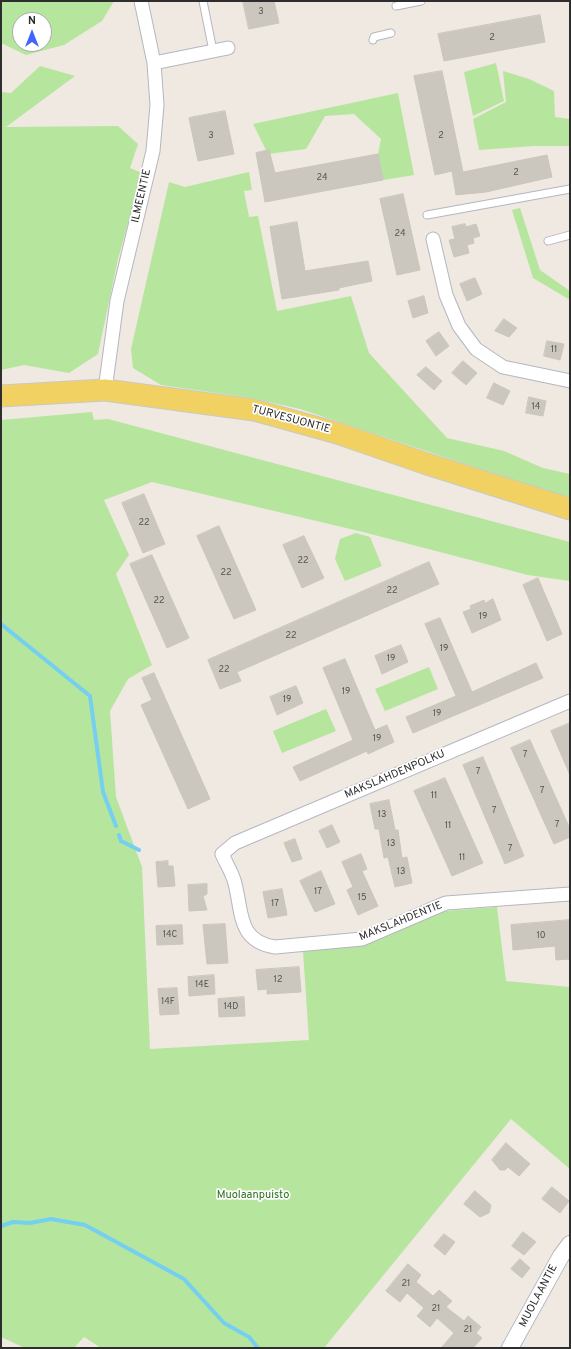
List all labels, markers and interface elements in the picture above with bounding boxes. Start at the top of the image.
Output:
house number: 3 [258,7,264,17]
north arrow [12,12,52,52]
text: N [28,14,36,28]
house number: 2 [489,33,495,43]
house number: 3 [208,131,214,141]
house number: 2 [438,131,444,141]
street label: ILMEENTIE [129,168,155,224]
house number: 2 [513,168,519,178]
house number: 24 [316,173,328,183]
house number: 24 [394,229,406,239]
house number: 11 [551,345,557,355]
house number: 14 [532,402,540,412]
street label: TURVESUONTIE [250,403,332,437]
house number: 22 [138,518,150,528]
house number: 22 [297,556,309,566]
house number: 22 [220,568,232,578]
house number: 22 [386,586,398,596]
house number: 22 [153,596,165,606]
house number: 19 [479,612,487,622]
house number: 22 [285,631,297,641]
house number: 19 [440,644,448,654]
house number: 19 [387,654,395,664]
house number: 22 [218,665,230,675]
house number: 19 [342,687,350,697]
house number: 19 [283,695,291,705]
house number: 19 [433,709,441,719]
house number: 19 [373,734,381,744]
street label: MAKSLAHDENPOLKU [343,748,447,802]
house number: 7 [523,750,527,760]
house number: 7 [476,767,480,777]
house number: 7 [540,786,544,796]
house number: 11 [431,791,437,801]
house number: 7 [492,806,496,816]
house number: 13 [378,810,386,820]
house number: 7 [555,820,559,830]
house number: 11 [445,821,451,831]
house number: 13 [387,839,395,849]
house number: 7 [508,844,512,854]
house number: 11 [459,853,465,863]
house number: 13 [397,867,405,877]
house number: 17 [314,887,322,897]
house number: 15 [358,893,366,903]
house number: 17 [271,899,279,909]
street label: MAKSLAHDENTIE [358,899,444,945]
house number: 14C [163,930,177,940]
house number: 10 [536,931,546,941]
house number: 12 [274,975,282,985]
house number: 14E [195,980,209,990]
house number: 14F [161,997,175,1007]
house number: 14D [224,1002,238,1012]
park label: Muolaanpuisto [217,1189,289,1203]
street label: MUOLAANTIE [517,1262,561,1330]
house number: 21 [402,1279,410,1289]
house number: 21 [432,1304,440,1314]
house number: 21 [464,1325,472,1335]

